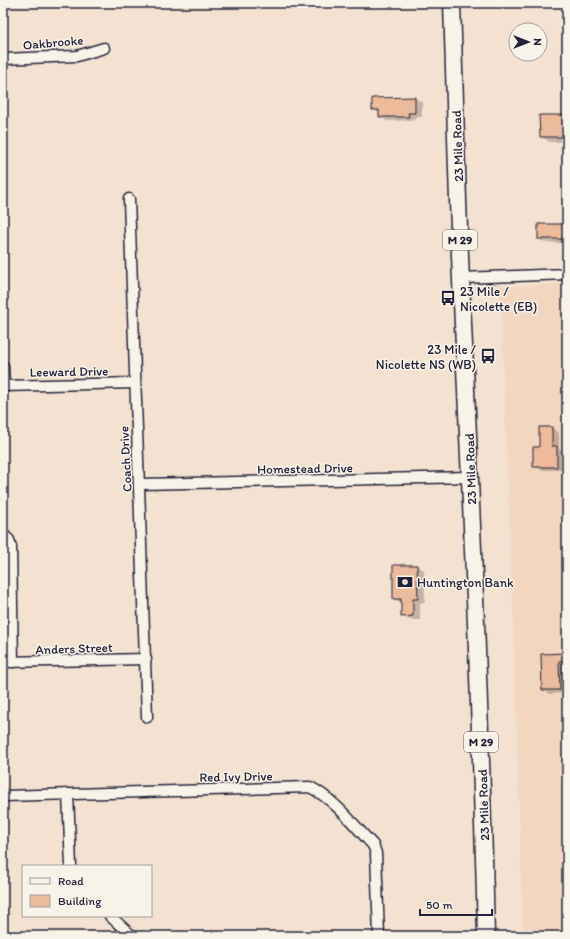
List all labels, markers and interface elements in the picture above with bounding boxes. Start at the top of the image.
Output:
north arrow [508,22,548,62]
street label: Oakbrooke [22,32,84,53]
text: N [531,38,544,46]
street label: 23 Mile Road [449,110,466,182]
road number: M 29 [443,230,477,250]
place label: 23 Mile / Nicolette (EB) [460,284,537,314]
bus stop icon: 23 Mile / Nicolette (EB) [439,289,457,307]
place label: 23 Mile / Nicolette NS (WB) [376,342,477,372]
bus stop icon: 23 Mile / Nicolette NS (WB) [479,347,497,365]
street label: Leeward Drive [30,363,109,380]
street label: Coach Drive [116,426,135,492]
street label: 23 Mile Road [462,433,479,505]
street label: Homestead Drive [257,460,353,477]
bank icon: Huntington Bank [396,573,414,591]
place label: Huntington Bank [417,575,514,590]
street label: Anders Street [35,640,113,657]
road number: M 29 [464,732,498,752]
street label: Red Ivy Drive [199,768,273,785]
street label: 23 Mile Road [475,769,492,841]
legend [22,865,152,917]
text: Road [58,874,84,888]
scale bar [420,891,492,917]
text: Building [58,894,102,908]
text: 50 m [426,898,452,912]

